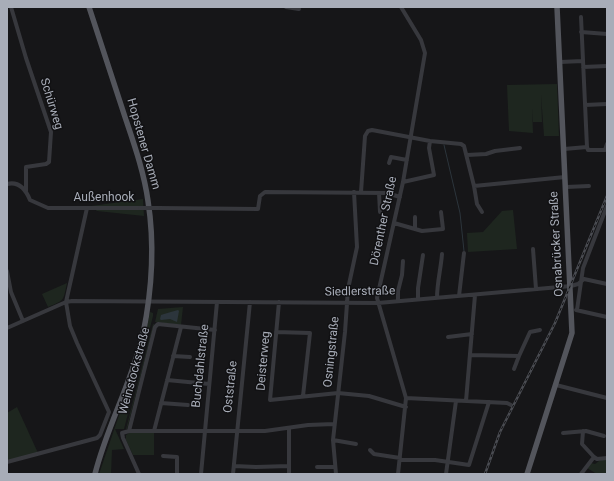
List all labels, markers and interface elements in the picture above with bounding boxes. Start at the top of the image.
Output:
street label: Schürweg [36,77,66,131]
street label: Hopstener Damm [123,97,163,191]
street label: Dörenther Straße [368,175,400,267]
street label: Außenhook [74,191,134,205]
street label: Osnabrücker Straße [547,191,567,297]
street label: Siedlerstraße [325,284,395,300]
street label: Osningstraße [321,316,343,388]
street label: Buchdahlstraße [189,324,213,408]
street label: Weinstockstraße [116,326,154,416]
street label: Deisterweg [254,331,274,391]
street label: Oststraße [221,360,241,414]

